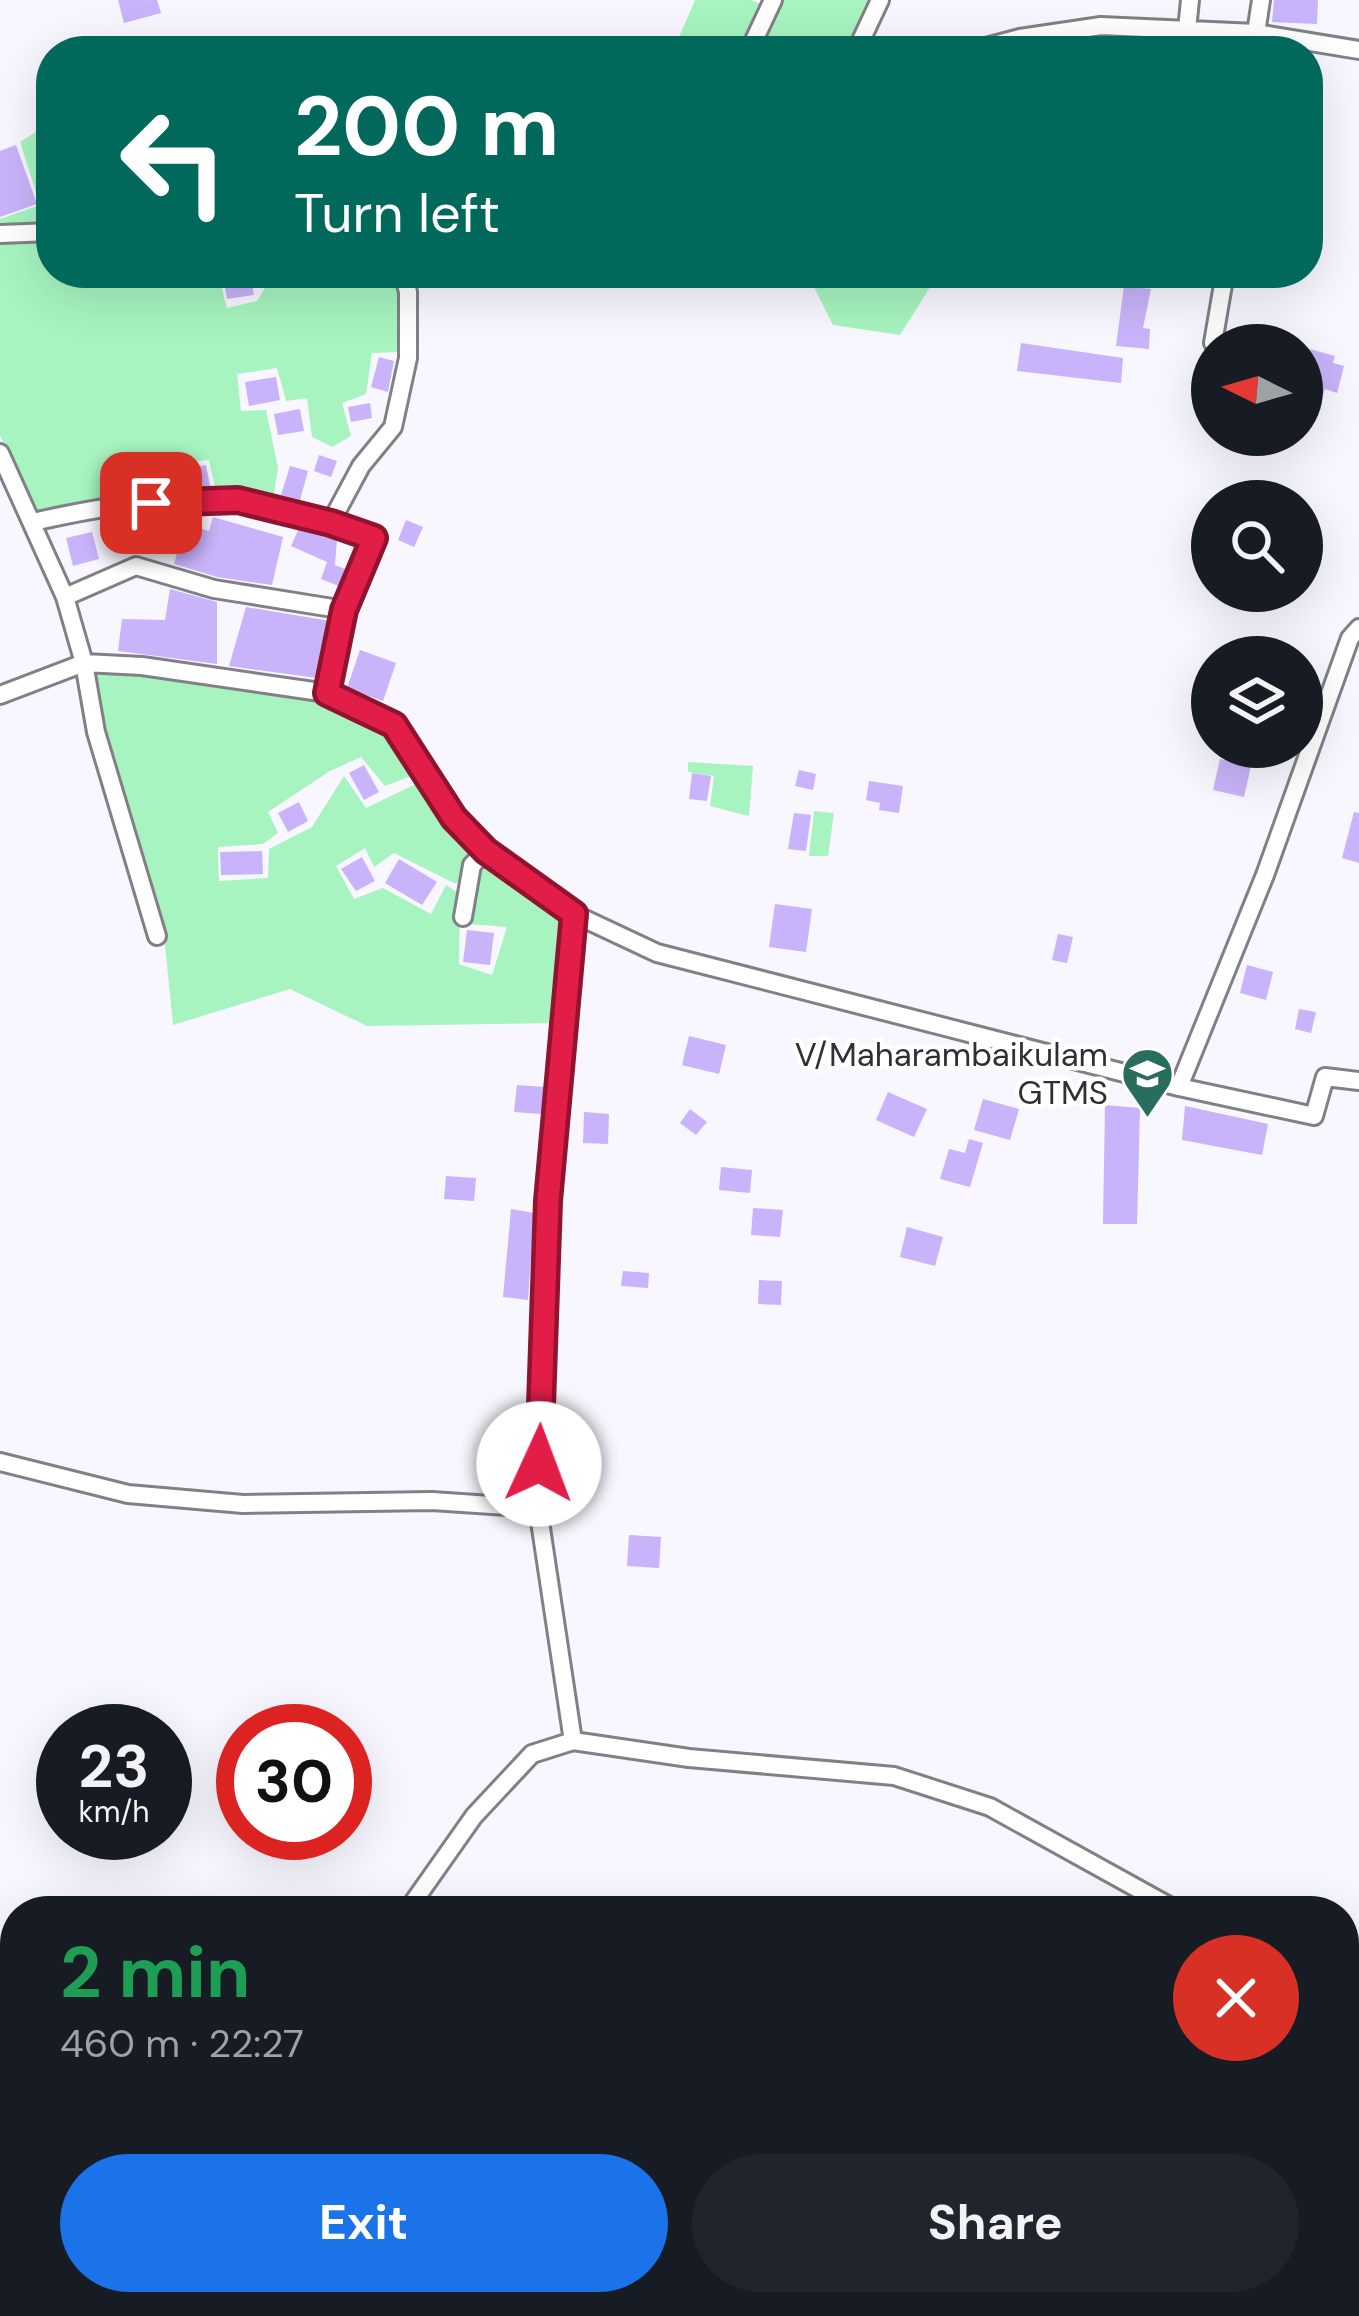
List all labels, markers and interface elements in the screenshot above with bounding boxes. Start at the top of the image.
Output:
text: 200 m [294,72,559,181]
icon: left [96,84,252,240]
text: Turn left [294,178,500,249]
north arrow [1191,324,1323,456]
map controls [1191,324,1323,768]
pin [100,452,202,554]
icon: arrive [118,470,184,536]
button: search [1191,480,1323,612]
button: layers [1191,636,1323,768]
place label: V/Maharambaikulam GTMS [795,1033,1108,1114]
school or university icon: V/Maharambaikulam GTMS [1119,1045,1175,1119]
position arrow [476,1401,602,1527]
speed limit sign: 30 [216,1704,372,1860]
text: 23 [79,1727,149,1806]
text: km/h [79,1792,149,1831]
text: 2 min [60,1926,250,2019]
button: close [1173,1935,1299,2061]
text: 460 m · 22:27 [60,2018,304,2069]
button: Exit [60,2154,668,2292]
button: Share [692,2154,1299,2292]

